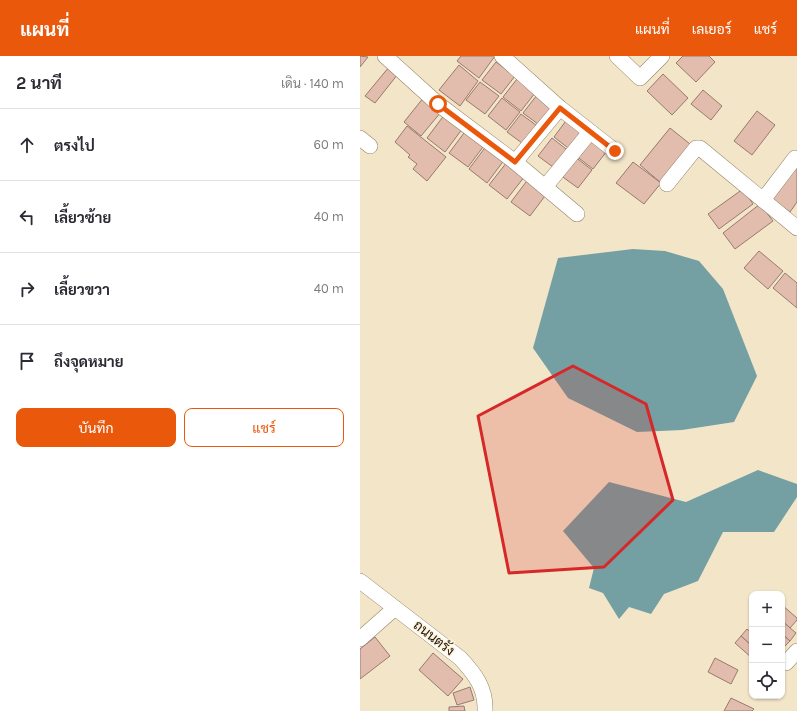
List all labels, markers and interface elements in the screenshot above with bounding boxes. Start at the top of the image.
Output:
text: แผนที่ [20,19,69,41]
text: แผนที่ [635,21,670,38]
text: เลเยอร์ [692,21,732,38]
text: แชร์ [754,21,777,38]
text: 2 นาที [16,73,62,93]
text: เดิน · 140 m [281,76,344,91]
route start [429,95,447,113]
icon: ahead [16,134,38,156]
text: ตรงไป [54,137,95,155]
text: 60 m [314,137,344,152]
route end [606,142,624,160]
icon: left [16,206,38,228]
text: เลี้ยวซ้าย [54,209,111,227]
text: 40 m [314,209,344,224]
icon: right [16,278,38,300]
text: เลี้ยวขวา [54,281,110,299]
text: 40 m [314,281,344,296]
icon: arrive [16,350,38,372]
text: ถึงจุดหมาย [54,353,124,371]
button: บันทึก [16,408,176,447]
button: แชร์ [184,408,344,447]
map controls [749,591,785,699]
button: + [749,591,785,627]
street label: ถนนตรัง [410,617,458,659]
button: − [749,627,785,663]
button: locate [749,663,785,699]

